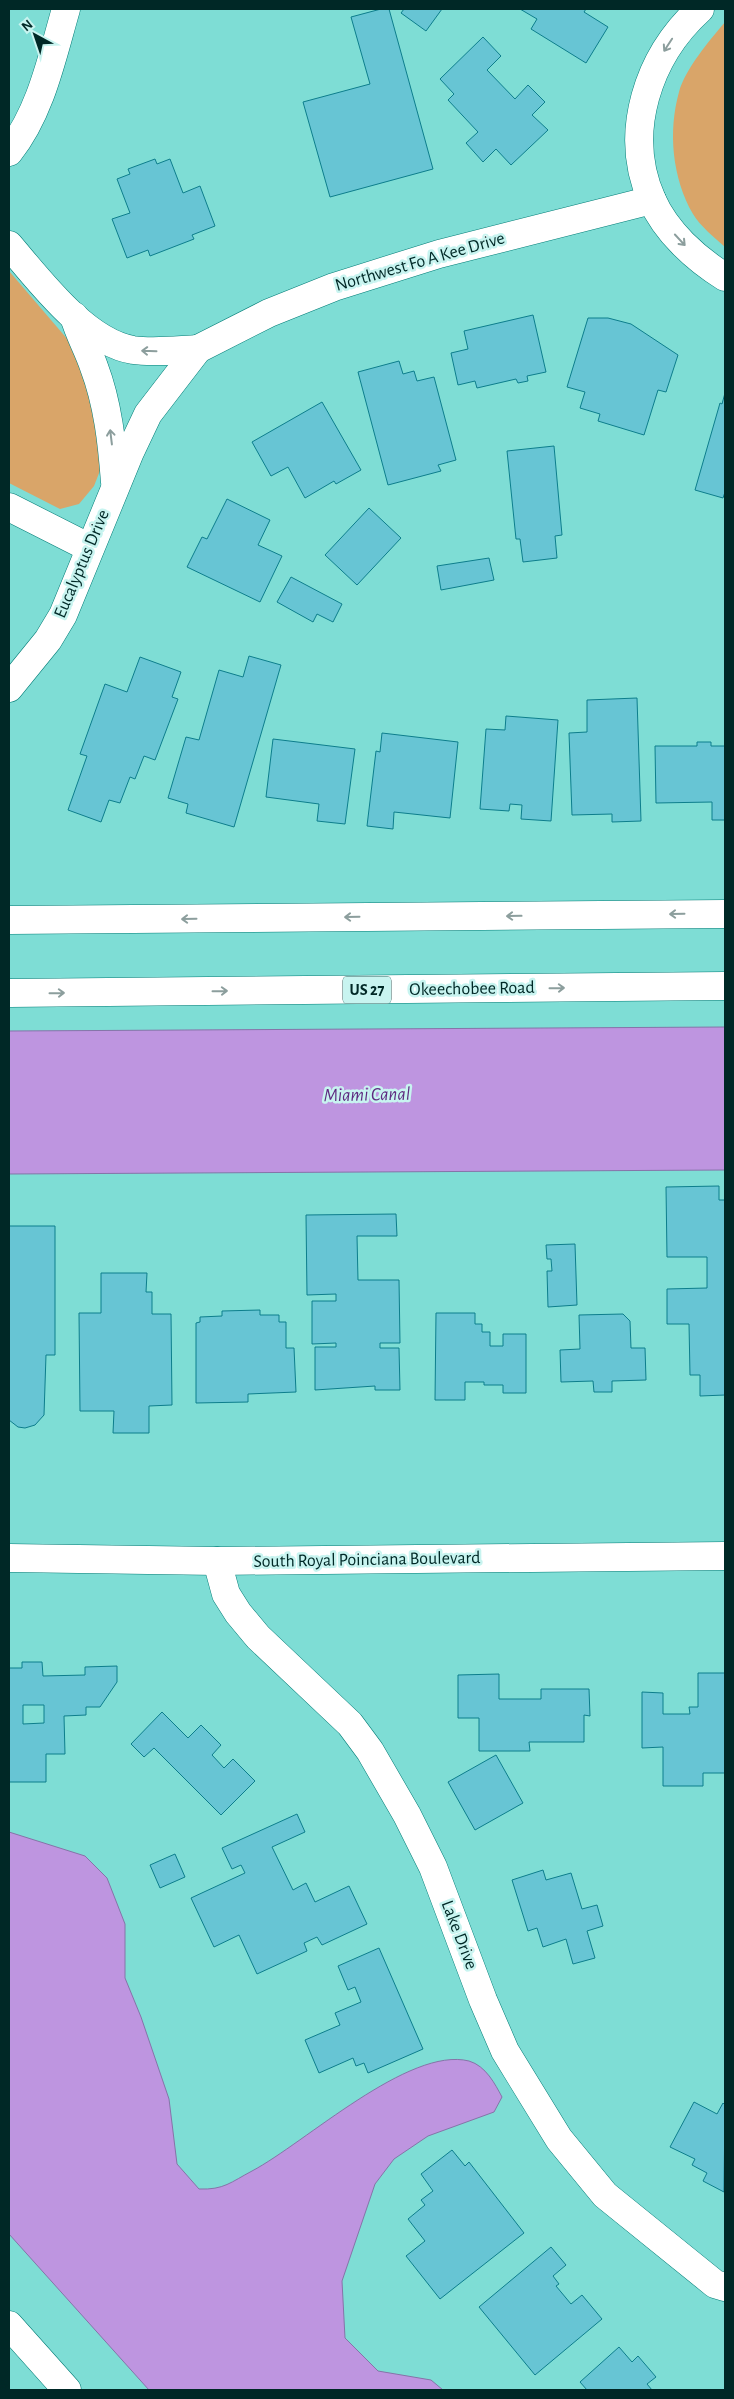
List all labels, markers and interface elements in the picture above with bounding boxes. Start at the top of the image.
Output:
north arrow [10,10,60,60]
text: N [19,17,36,34]
one-way arrow [663,38,673,52]
street label: Northwest Fo A Kee Drive [333,229,507,295]
one-way arrow [674,233,686,246]
one-way arrow [142,346,158,356]
one-way arrow [106,430,116,446]
street label: Eucalyptus Drive [51,507,113,621]
one-way arrow [669,909,685,919]
one-way arrow [506,911,522,920]
one-way arrow [344,912,360,922]
one-way arrow [181,914,197,923]
road number: US 27 [343,976,391,1004]
street label: Okeechobee Road [409,979,535,999]
one-way arrow [549,983,565,993]
one-way arrow [212,986,228,996]
one-way arrow [49,988,65,998]
water label: Miami Canal [323,1085,411,1105]
street label: South Royal Poinciana Boulevard [253,1549,481,1571]
street label: Lake Drive [438,1898,480,1972]

